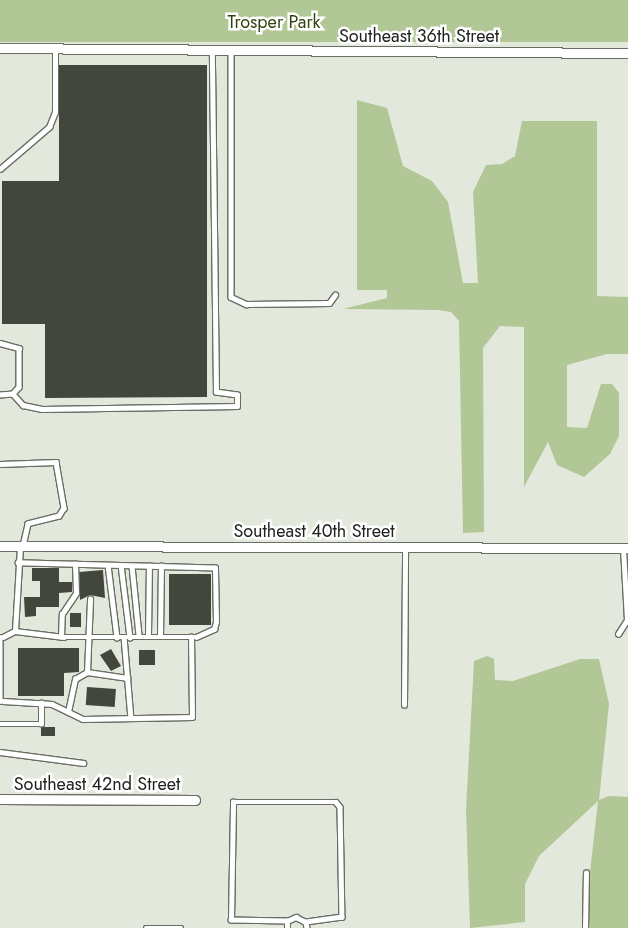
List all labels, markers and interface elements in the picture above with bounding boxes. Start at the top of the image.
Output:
park label: Trosper Park [227,11,321,33]
street label: Southeast 36th Street [339,25,499,47]
street label: Southeast 40th Street [233,520,395,542]
street label: Southeast 42nd Street [14,773,180,795]

